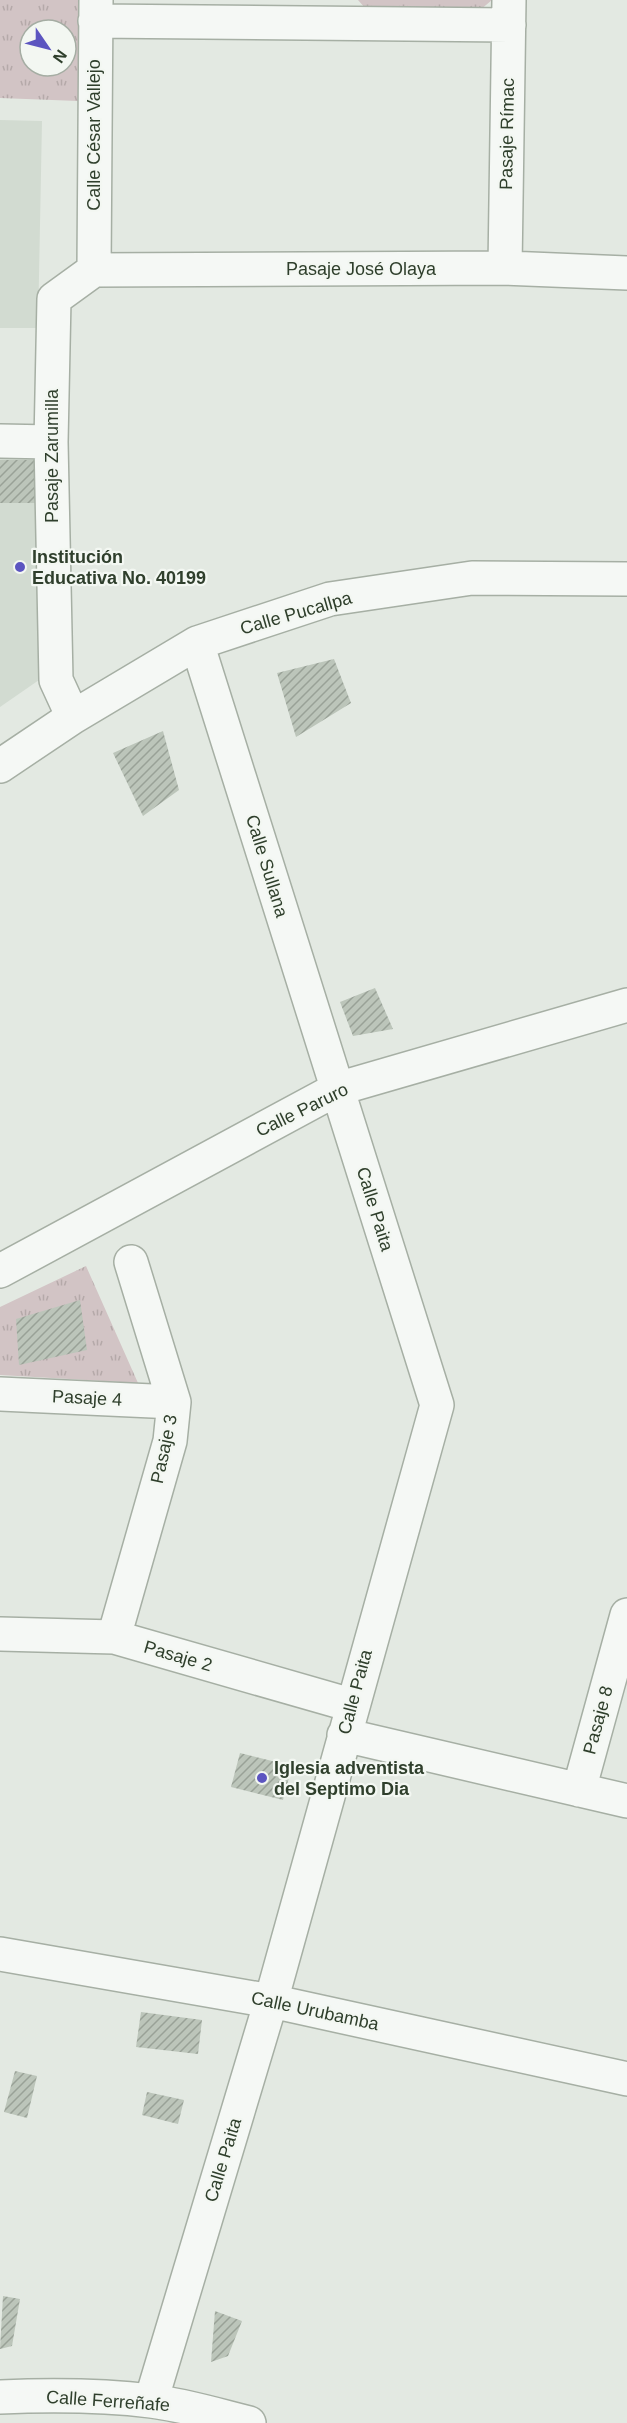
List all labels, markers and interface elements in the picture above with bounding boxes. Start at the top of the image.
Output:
north arrow [18,18,78,78]
text: N [50,47,70,66]
street label: Calle César Vallejo [84,59,104,211]
street label: Pasaje Rímac [496,78,518,190]
street label: Pasaje José Olaya [286,259,437,279]
street label: Pasaje Zarumilla [42,388,62,523]
place label: Institución Educativa No. 40199 [32,547,206,588]
marker: Institución Educativa No. 40199 [13,560,27,574]
street label: Calle Pucallpa [238,587,355,638]
street label: Calle Sullana [242,812,292,921]
street label: Calle Paruro [253,1079,351,1141]
street label: Calle Paita [353,1164,398,1254]
street label: Pasaje 4 [51,1386,123,1410]
street label: Pasaje 3 [147,1413,181,1485]
street label: Pasaje 2 [142,1637,214,1675]
street label: Calle Paita [334,1646,376,1737]
street label: Pasaje 8 [579,1684,617,1756]
place label: Iglesia adventista del Septimo Dia [274,1758,425,1799]
marker: Iglesia adventista del Septimo Dia [255,1771,269,1785]
street label: Calle Urubamba [249,1988,382,2035]
street label: Calle Paita [201,2115,246,2205]
street label: Calle Ferreñafe [45,2387,171,2415]

